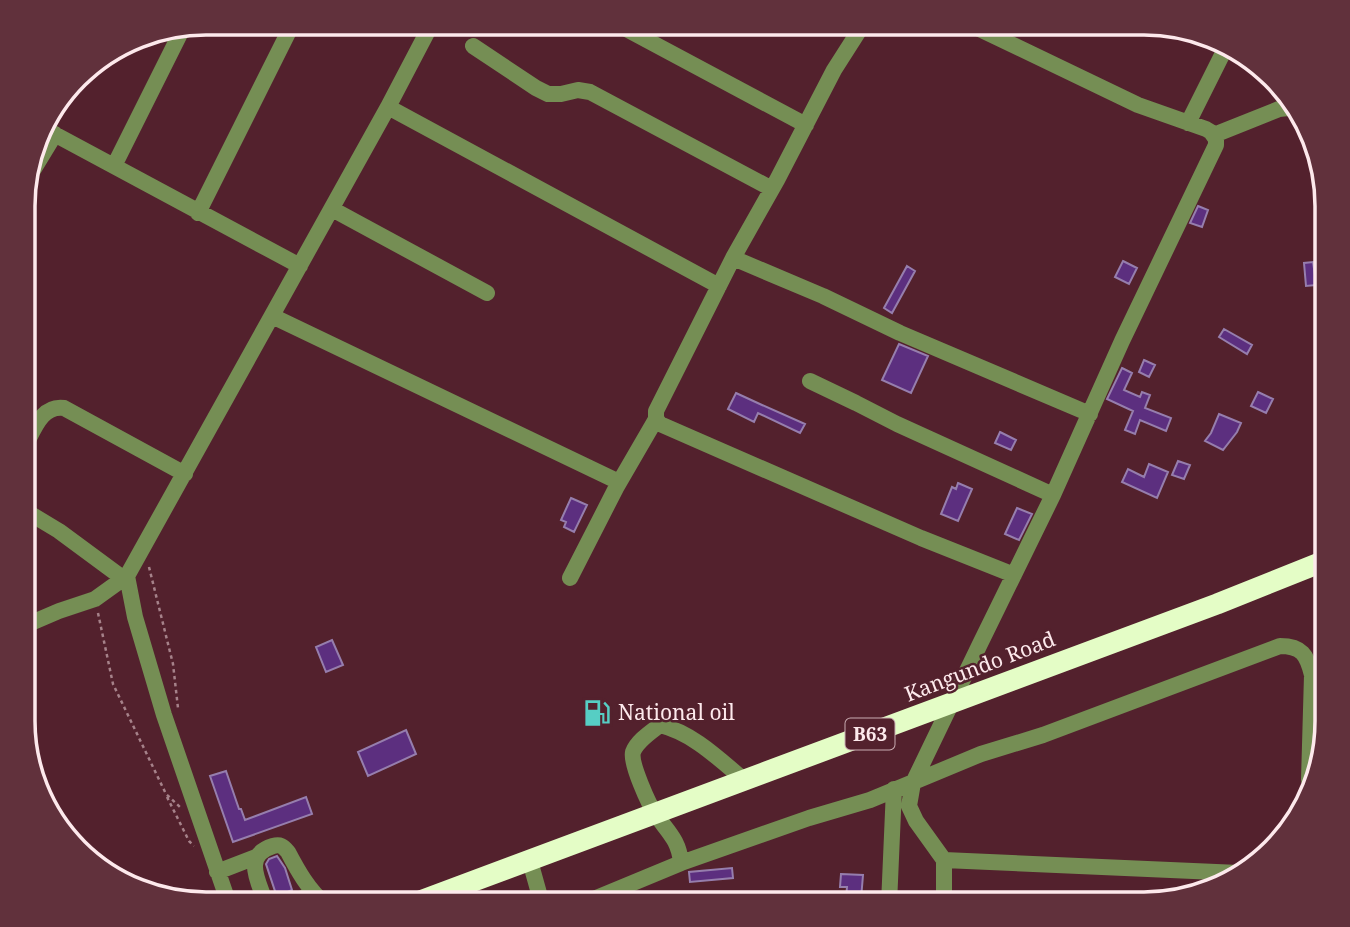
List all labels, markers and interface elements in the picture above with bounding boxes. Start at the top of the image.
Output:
street label: Kangundo Road [900,624,1059,708]
fuel station icon: National oil [582,698,612,728]
place label: National oil [618,698,735,726]
road number: B63 [846,719,894,750]

